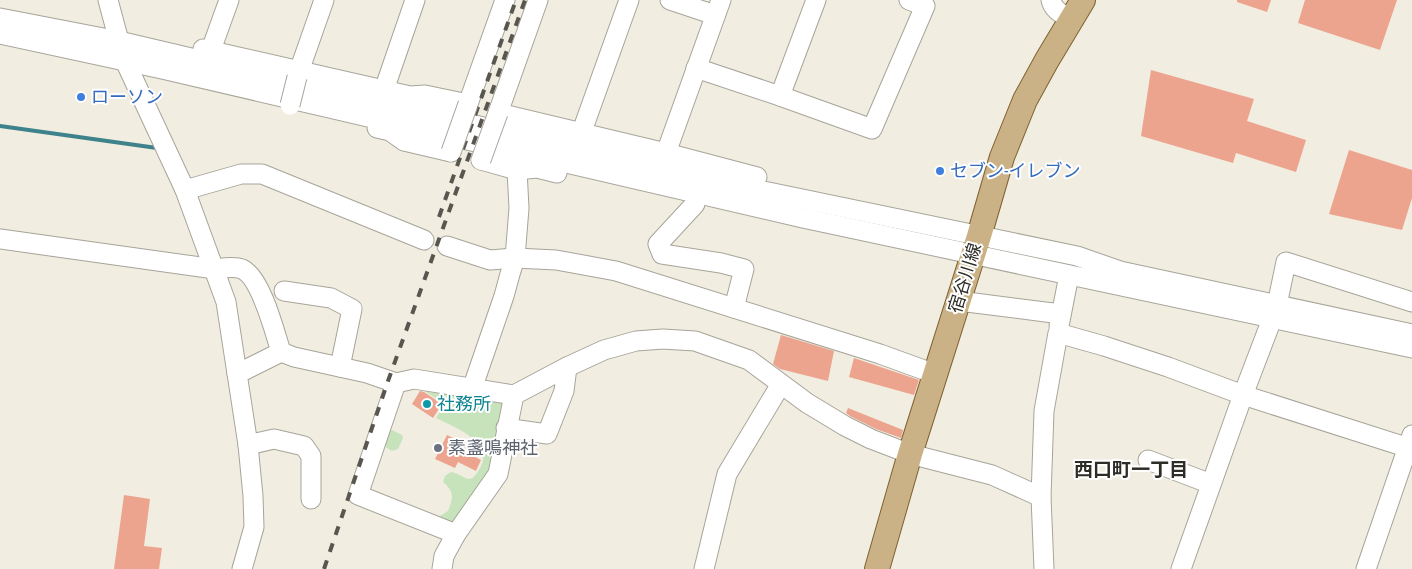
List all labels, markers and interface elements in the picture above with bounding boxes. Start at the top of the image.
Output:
place label: ローソン [91,86,163,107]
marker: ローソン [75,91,87,103]
place label: セブン-イレブン [950,160,1081,181]
marker: セブン-イレブン [934,165,946,177]
street label: 宿谷川線 [944,240,985,315]
place label: 社務所 [437,393,491,414]
marker: 社務所 [421,398,433,410]
place label: 素盞鳴神社 [448,437,538,458]
marker: 素盞鳴神社 [432,442,444,454]
district label: 西口町一丁目 [1074,458,1188,480]

